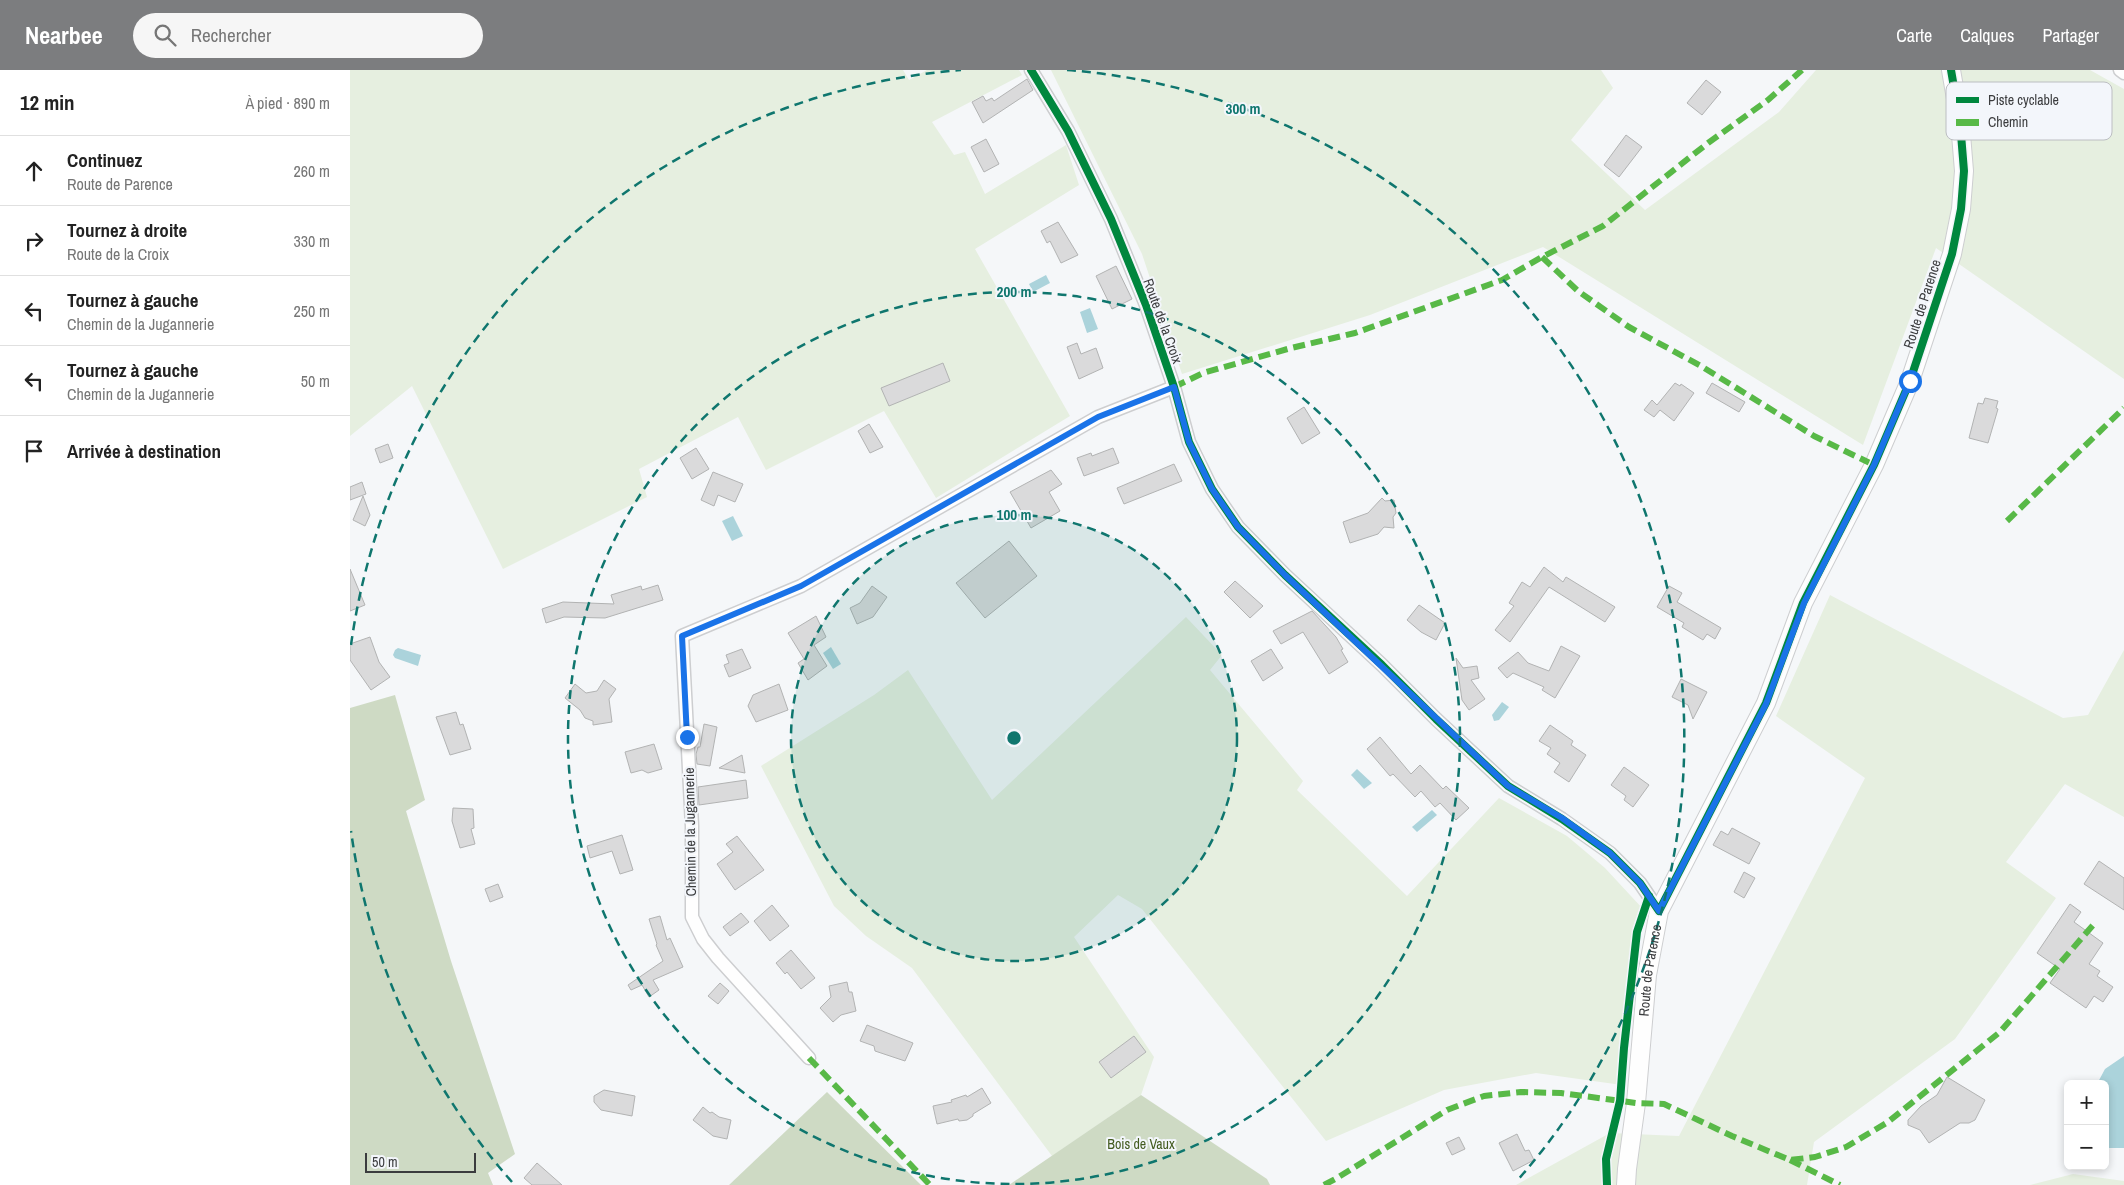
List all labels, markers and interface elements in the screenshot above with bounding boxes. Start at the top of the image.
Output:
search box [133,13,483,58]
text: Nearbee [25,19,103,51]
icon: search [151,21,179,49]
text: Rechercher [191,22,271,48]
text: Carte [1896,23,1932,48]
text: Calques [1960,23,2014,48]
text: Partager [2042,23,2099,48]
legend [1946,82,2112,140]
text: 12 min [20,88,75,117]
text: Piste cyclable [1988,91,2059,109]
text: À pied · 890 m [245,92,330,114]
text: 300 m [1226,98,1260,119]
text: Chemin [1988,113,2028,131]
text: Continuez [67,147,142,173]
icon: ahead [20,157,48,185]
text: 260 m [294,160,330,182]
text: Route de Parence [67,173,173,195]
text: Tournez à droite [67,217,187,243]
icon: right [20,227,48,255]
text: 330 m [294,230,330,252]
text: Route de la Croix [67,243,169,265]
street label: Route de Parence [1899,257,1945,351]
street label: Route de la Croix [1139,276,1187,366]
text: 200 m [997,281,1031,302]
text: Tournez à gauche [67,287,198,313]
icon: left [20,297,48,325]
text: 250 m [294,300,330,322]
text: Chemin de la Jugannerie [67,313,214,335]
text: Tournez à gauche [67,357,198,383]
icon: left [20,367,48,395]
text: 50 m [301,370,330,392]
route start [1899,370,1922,393]
text: Chemin de la Jugannerie [67,383,214,405]
icon: arrive [20,437,48,465]
text: Arrivée à destination [67,438,221,464]
text: 100 m [997,504,1031,525]
route end [676,726,699,749]
centre of rings [1005,729,1023,747]
street label: Chemin de la Jugannerie [680,767,700,897]
street label: Route de Parence [1634,923,1665,1017]
map controls [2064,1080,2109,1170]
button: + [2064,1080,2109,1125]
button: − [2064,1125,2109,1170]
park label: Bois de Vaux [1107,1135,1175,1153]
scale bar [365,1150,476,1173]
text: 50 m [372,1153,398,1171]

